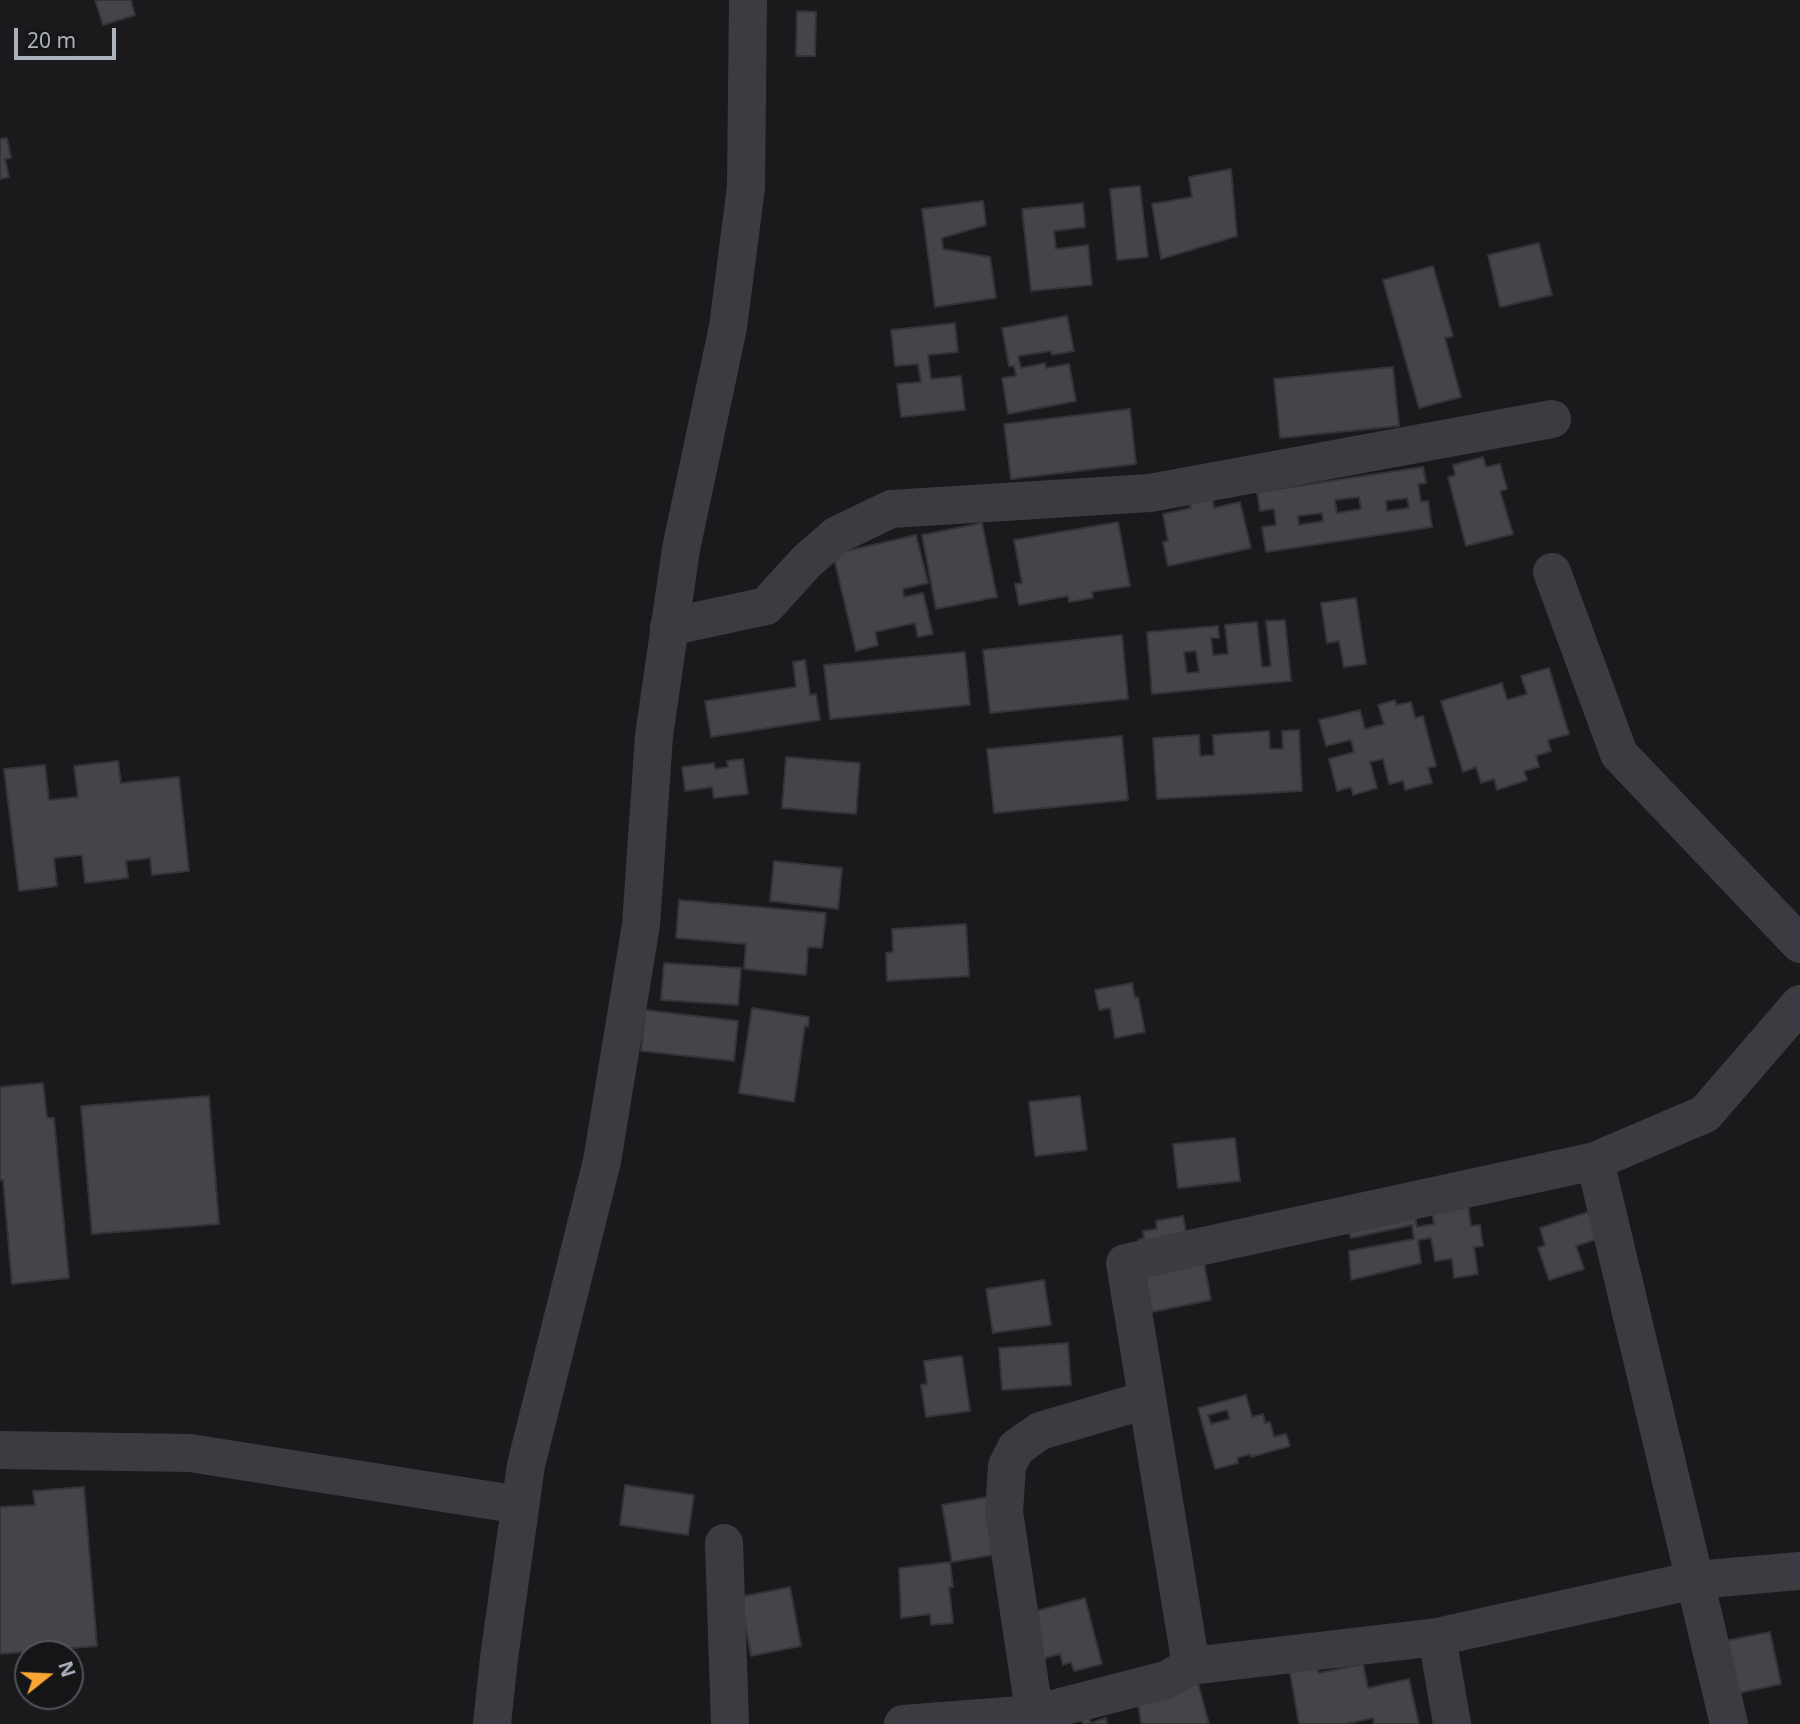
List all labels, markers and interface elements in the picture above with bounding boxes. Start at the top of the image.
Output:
scale bar [18,14,119,58]
text: 20 m [27,26,76,54]
north arrow [14,1640,84,1710]
text: N [52,1658,82,1680]

